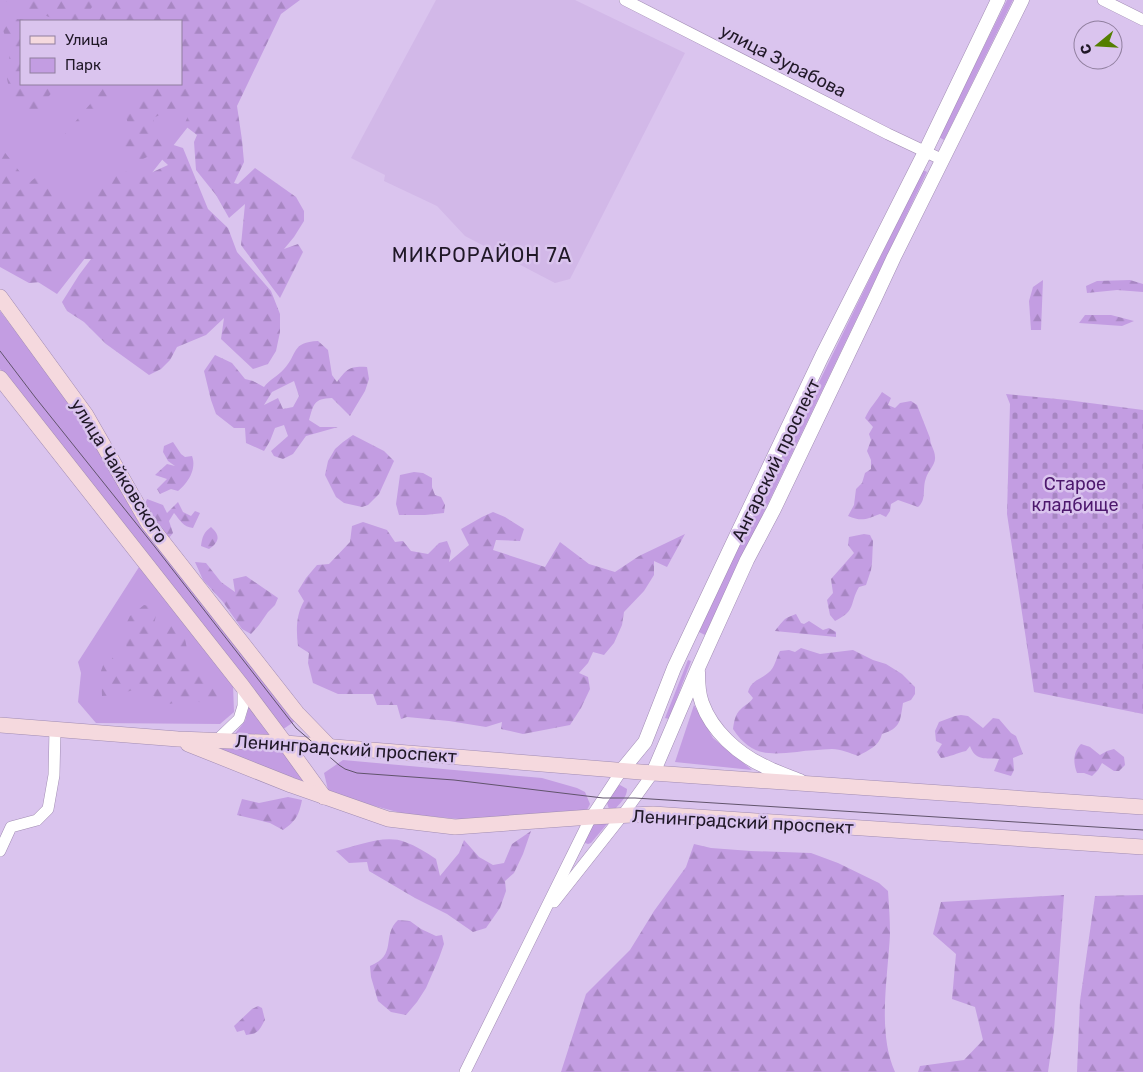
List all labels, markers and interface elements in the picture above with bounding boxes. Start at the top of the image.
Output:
legend [20,20,182,85]
street label: улица Зурабова [716,20,850,102]
north arrow [1073,20,1123,70]
text: Улица [65,31,108,49]
text: С [1076,41,1096,56]
text: Парк [65,56,101,74]
district label: МИКРОРАЙОН 7А [392,243,572,267]
street label: Ангарский проспект [727,375,825,545]
street label: улица Чайковского [66,395,172,547]
park label: Старое кладбище [1032,473,1118,516]
street label: Ленинградский проспект [234,730,458,768]
street label: Ленинградский проспект [632,805,854,839]

